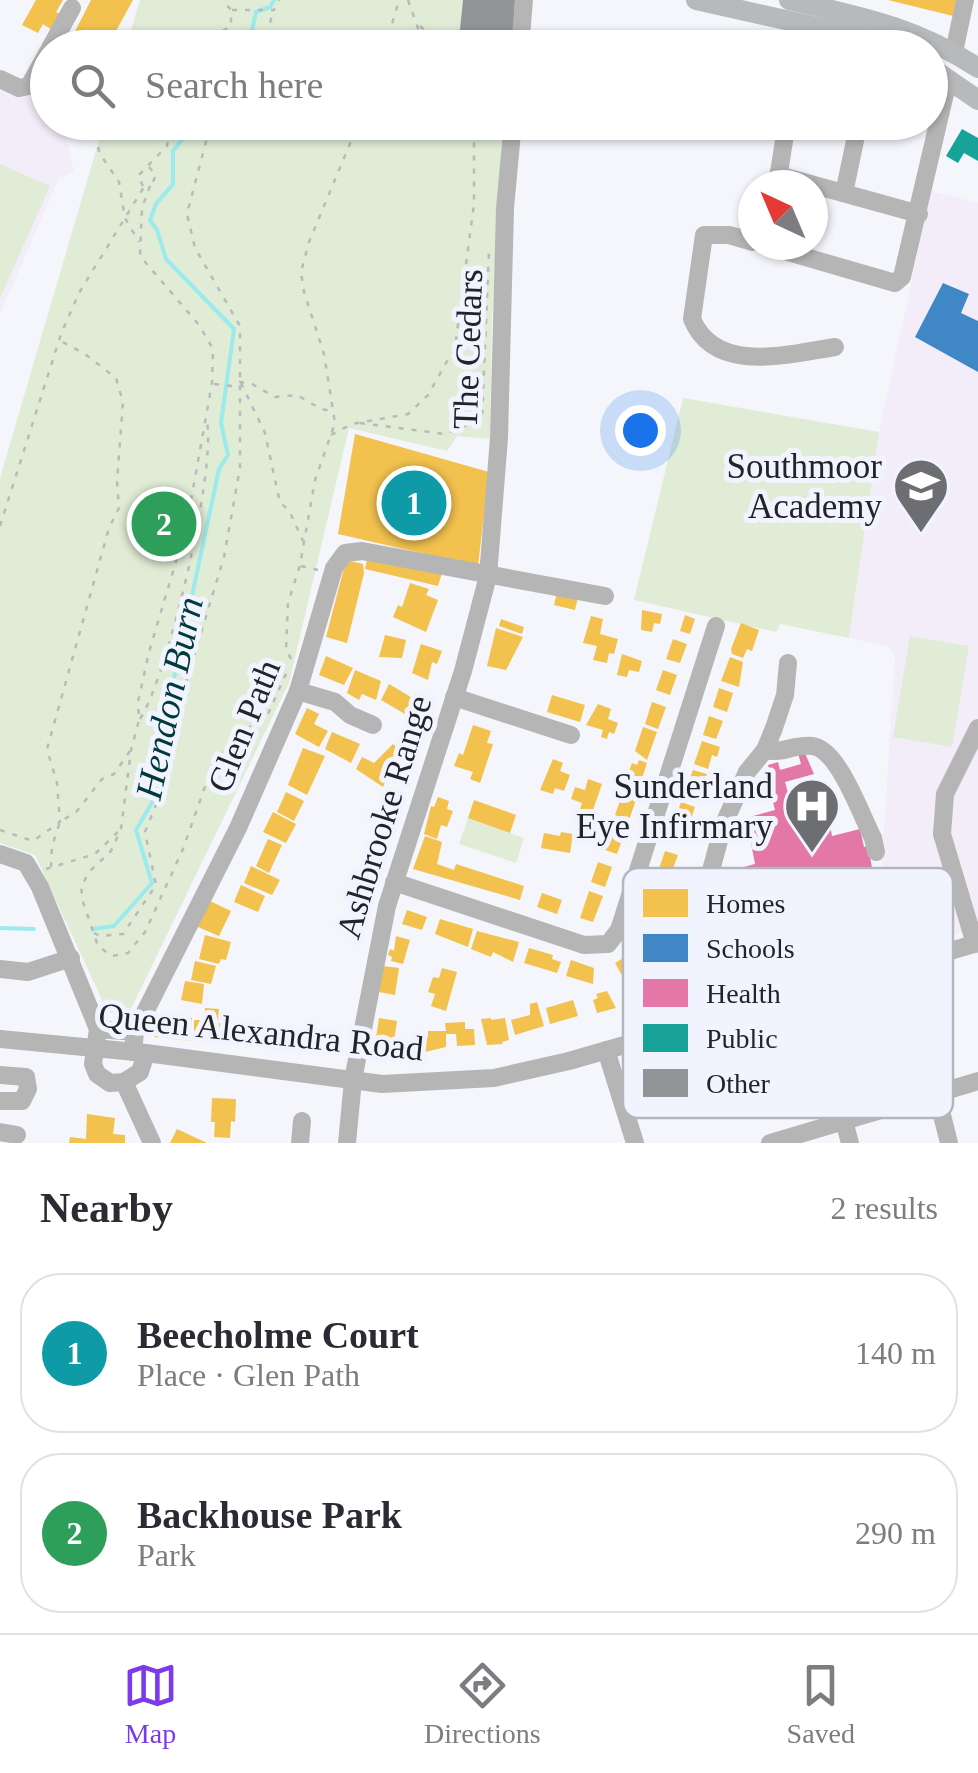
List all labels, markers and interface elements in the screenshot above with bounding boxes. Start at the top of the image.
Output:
search box [30,30,948,140]
icon: search [65,58,120,113]
text: Search here [145,64,323,106]
north arrow [738,170,828,260]
street label: The Cedars [446,268,490,430]
your location [615,405,666,456]
place label: Southmoor Academy [726,447,882,526]
school or university icon: Southmoor Academy [891,456,951,535]
pin: 1 [382,466,446,540]
pin: 2 [132,486,196,562]
water label: Hendon Burn [127,593,211,804]
street label: Glen Path [200,654,288,798]
street label: Ashbrooke Range [329,691,439,943]
place label: Sunderland Eye Infirmary [576,767,773,846]
hospital icon: Sunderland Eye Infirmary [782,776,842,855]
legend [623,868,953,1118]
text: Homes [706,888,785,919]
text: Schools [706,933,795,964]
text: Health [706,978,781,1009]
street label: Queen Alexandra Road [97,996,426,1069]
text: Public [706,1023,778,1054]
text: Other [706,1068,770,1099]
text: Nearby [40,1185,173,1231]
text: 2 results [830,1190,938,1226]
text: Beecholme Court [137,1314,419,1356]
text: 1 [67,1335,83,1371]
text: 140 m [855,1335,936,1371]
text: Place · Glen Path [137,1357,360,1393]
text: Backhouse Park [137,1494,402,1536]
text: 2 [67,1515,83,1551]
text: 290 m [855,1515,936,1551]
text: Park [137,1537,196,1573]
tab: Map [123,1658,178,1750]
tab: Directions [424,1658,541,1750]
tab: Saved [787,1658,855,1750]

